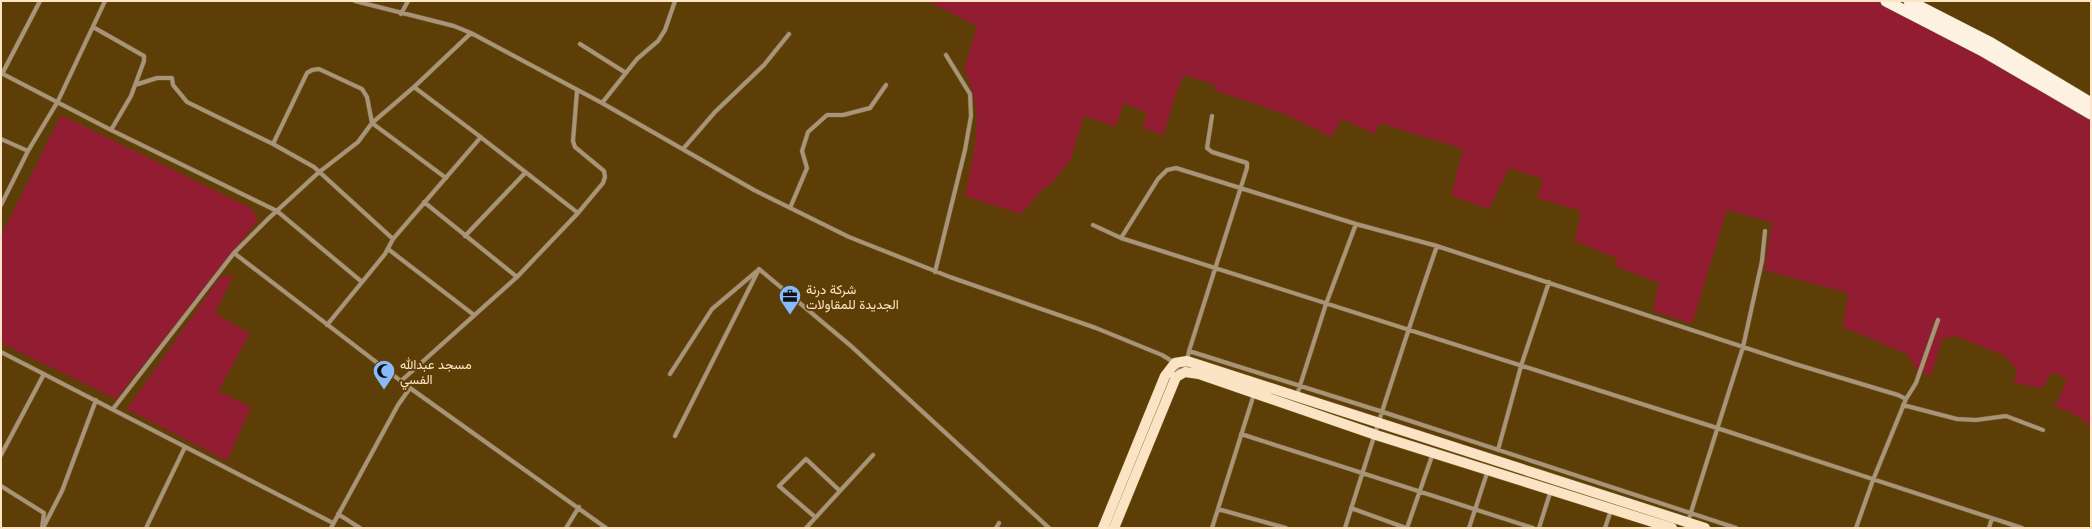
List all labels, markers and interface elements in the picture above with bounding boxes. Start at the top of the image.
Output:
place label: شركة درنة الجديدة للمقاولات [806,281,899,313]
office icon: شركة درنة الجديدة للمقاولات [777,283,803,316]
place label: مسجد عبدالله الفسي [400,356,472,390]
mosque icon: مسجد عبدالله الفسي [371,358,397,391]

